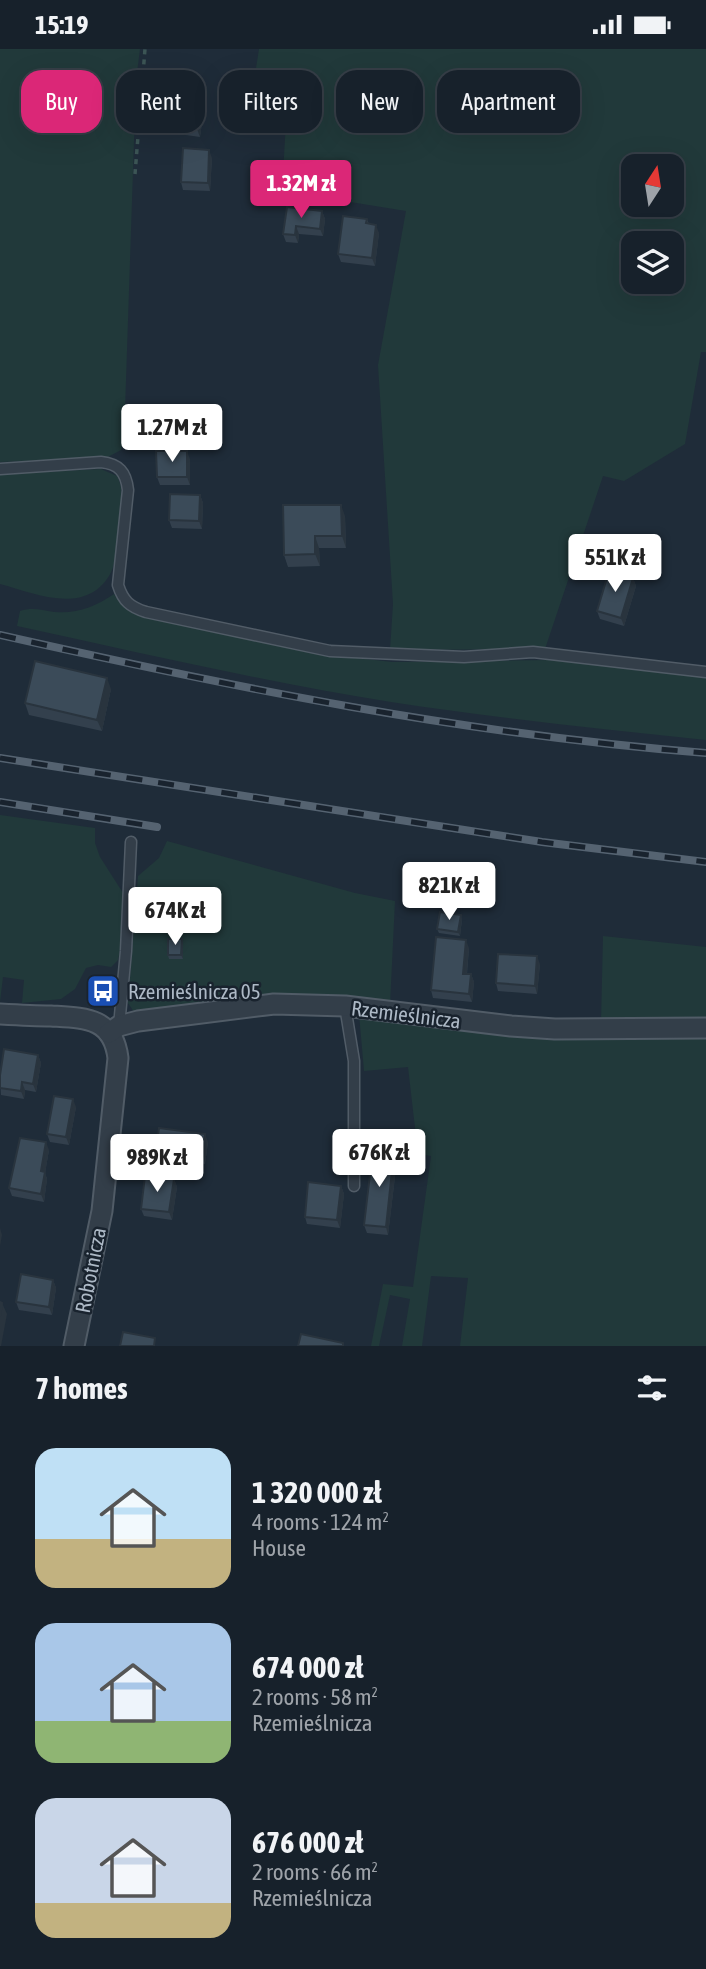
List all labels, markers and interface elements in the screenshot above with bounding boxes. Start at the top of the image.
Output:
text: 15:19 [35,10,89,40]
chip: Buy [21,70,102,133]
chip: Rent [116,70,205,133]
chip: Filters [219,70,322,133]
chip: New [336,70,423,133]
chip: Apartment [437,70,580,133]
north arrow [621,154,684,217]
map controls [621,154,684,294]
pin: 1.32M zł [229,160,373,220]
text: 1.32M zł [266,170,336,196]
button: layers [621,231,684,294]
pin: 1.27M zł [100,405,244,464]
text: 1.27M zł [137,414,207,440]
pin: 551K zł [550,535,680,594]
text: 551K zł [584,544,646,570]
pin: 821K zł [384,863,514,922]
text: 821K zł [418,872,480,898]
pin: 674K zł [110,887,240,947]
text: 674K zł [144,897,206,923]
bus stop icon: Rzemieślnicza 05 [84,972,122,1010]
place label: Rzemieślnicza 05 [128,979,261,1003]
street label: Rzemieślnicza [350,995,462,1033]
pin: 676K zł [314,1129,444,1189]
pin: 989K zł [92,1135,222,1194]
text: 676K zł [348,1139,410,1165]
text: 989K zł [126,1144,188,1170]
street label: Robotnicza [70,1225,110,1315]
icon: filters [633,1369,671,1407]
text: 7 homes [35,1371,128,1405]
text: 1 320 000 zł [252,1475,382,1509]
icon: home [91,1476,175,1560]
text: 4 rooms · 124 m² [252,1509,389,1535]
text: House [252,1535,306,1561]
text: 674 000 zł [252,1650,364,1684]
icon: home [91,1651,175,1735]
text: 2 rooms · 58 m² [252,1684,378,1710]
text: Rzemieślnicza [252,1710,372,1736]
text: 676 000 zł [252,1825,364,1859]
icon: home [91,1826,175,1910]
text: 2 rooms · 66 m² [252,1859,378,1885]
text: Rzemieślnicza [252,1885,372,1911]

